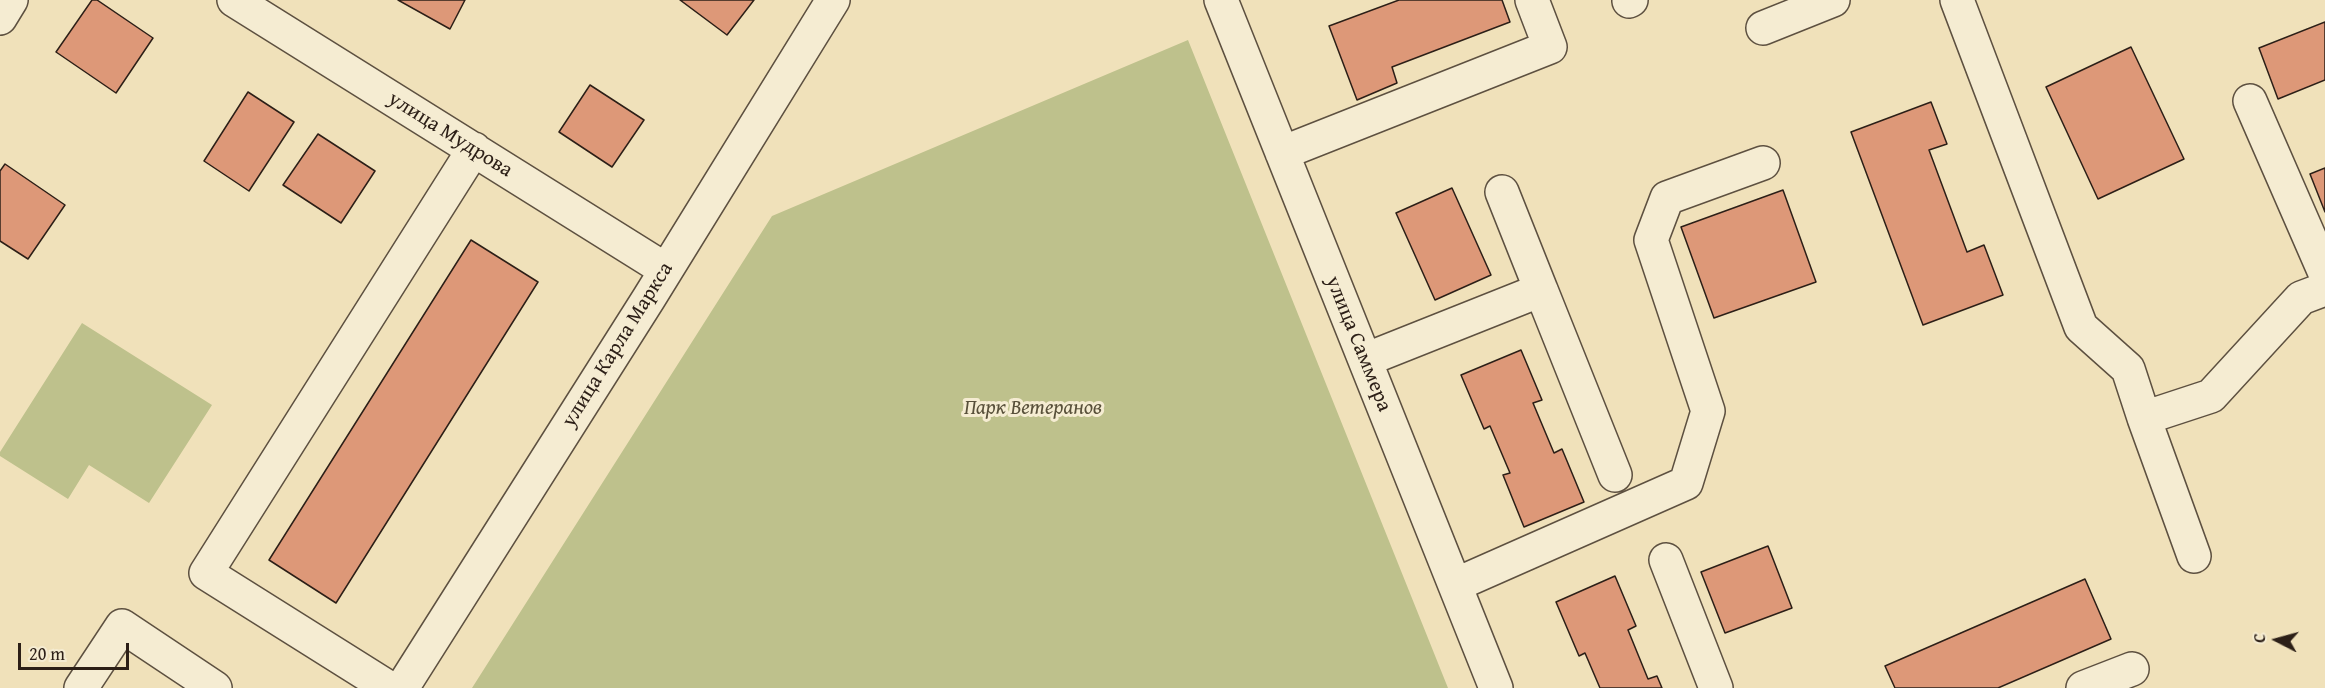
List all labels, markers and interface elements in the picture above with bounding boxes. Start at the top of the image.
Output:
street label: улица Мудрова [383,87,517,183]
street label: улица Карла Маркса [557,258,679,432]
street label: улица Саммера [1319,273,1397,415]
park label: Парк Ветеранов [964,396,1102,422]
north arrow [2247,610,2307,670]
scale bar [21,631,132,669]
text: С [2247,632,2272,644]
text: 20 m [29,640,65,667]

